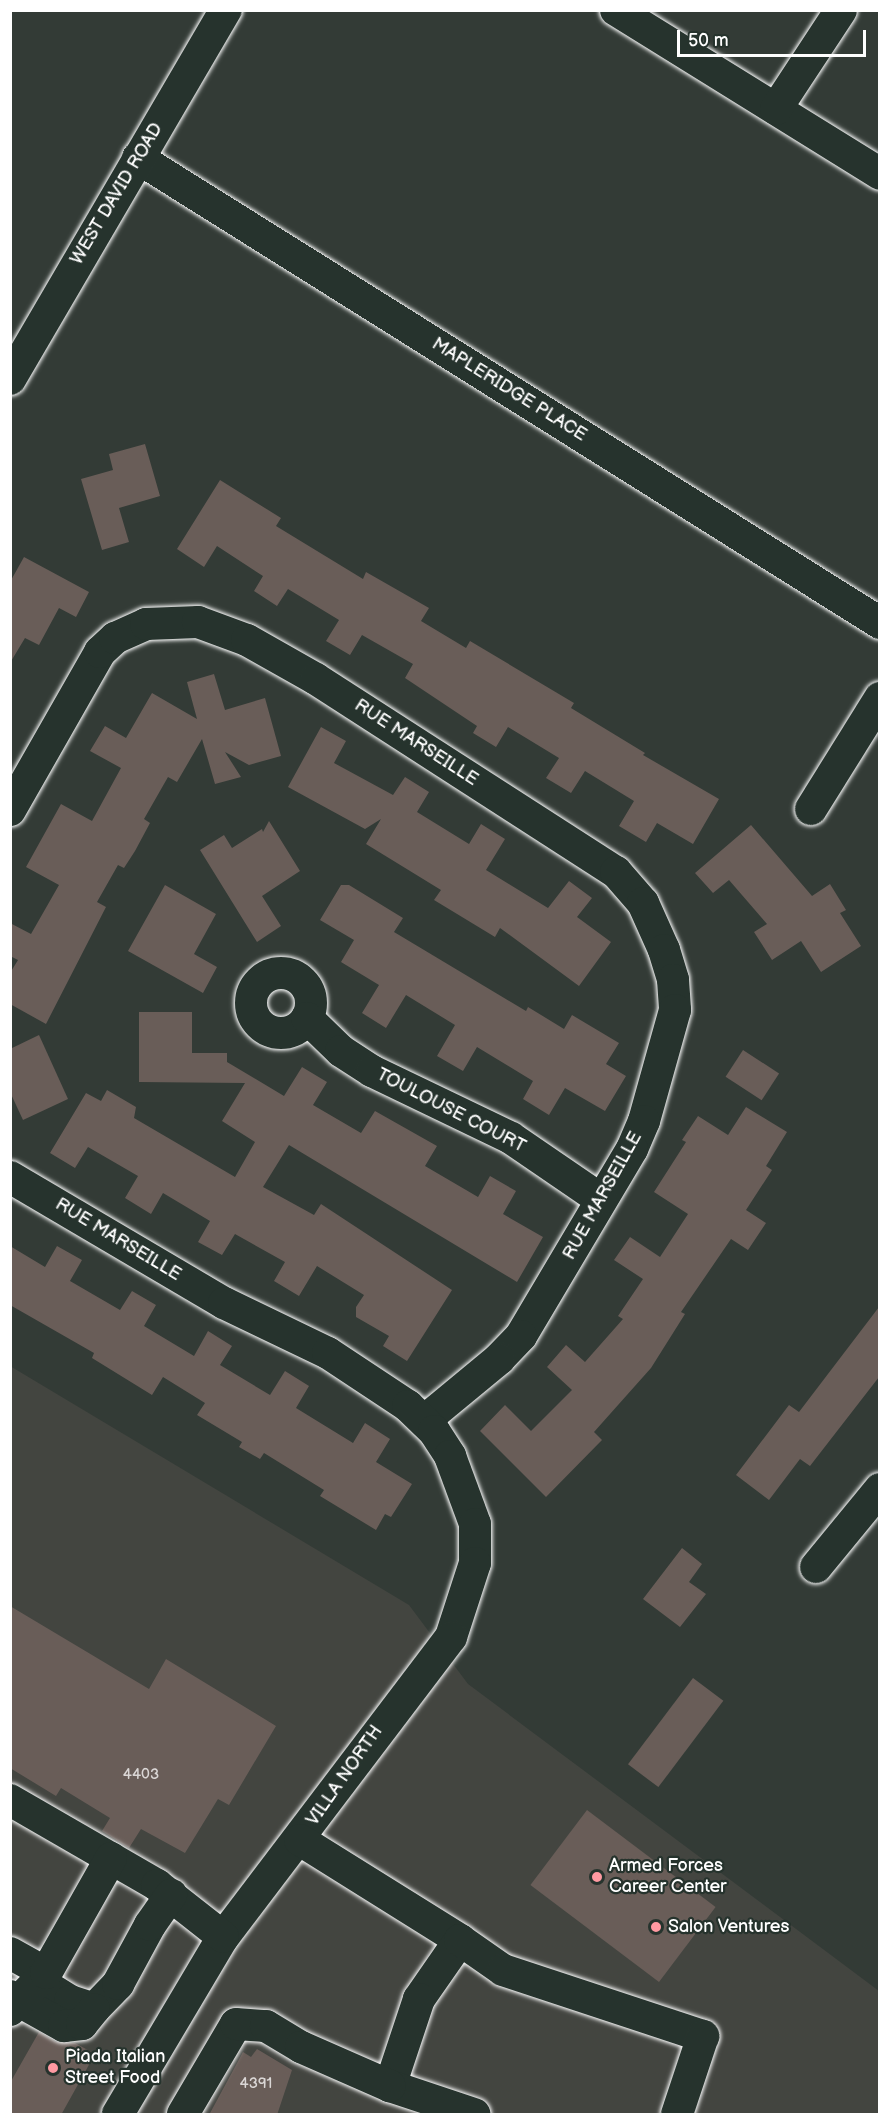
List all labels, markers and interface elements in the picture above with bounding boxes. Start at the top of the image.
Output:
scale bar [680,18,869,56]
text: 50 m [688,30,729,51]
street label: WEST DAVID ROAD [66,119,168,269]
street label: MAPLERIDGE PLACE [428,334,590,446]
street label: RUE MARSEILLE [350,695,482,791]
street label: TOULOUSE COURT [373,1064,529,1158]
street label: RUE MARSEILLE [559,1128,647,1264]
street label: RUE MARSEILLE [51,1194,185,1286]
street label: VILLA NORTH [303,1722,387,1830]
house number: 4403 [123,1766,159,1784]
place label: Armed Forces Career Center [609,1856,727,1898]
marker: Armed Forces Career Center [590,1870,604,1884]
place label: Salon Ventures [668,1916,790,1938]
marker: Salon Ventures [649,1920,663,1934]
place label: Piada Italian Street Food [65,2047,165,2090]
marker: Piada Italian Street Food [46,2061,60,2075]
house number: 4391 [240,2075,272,2093]

